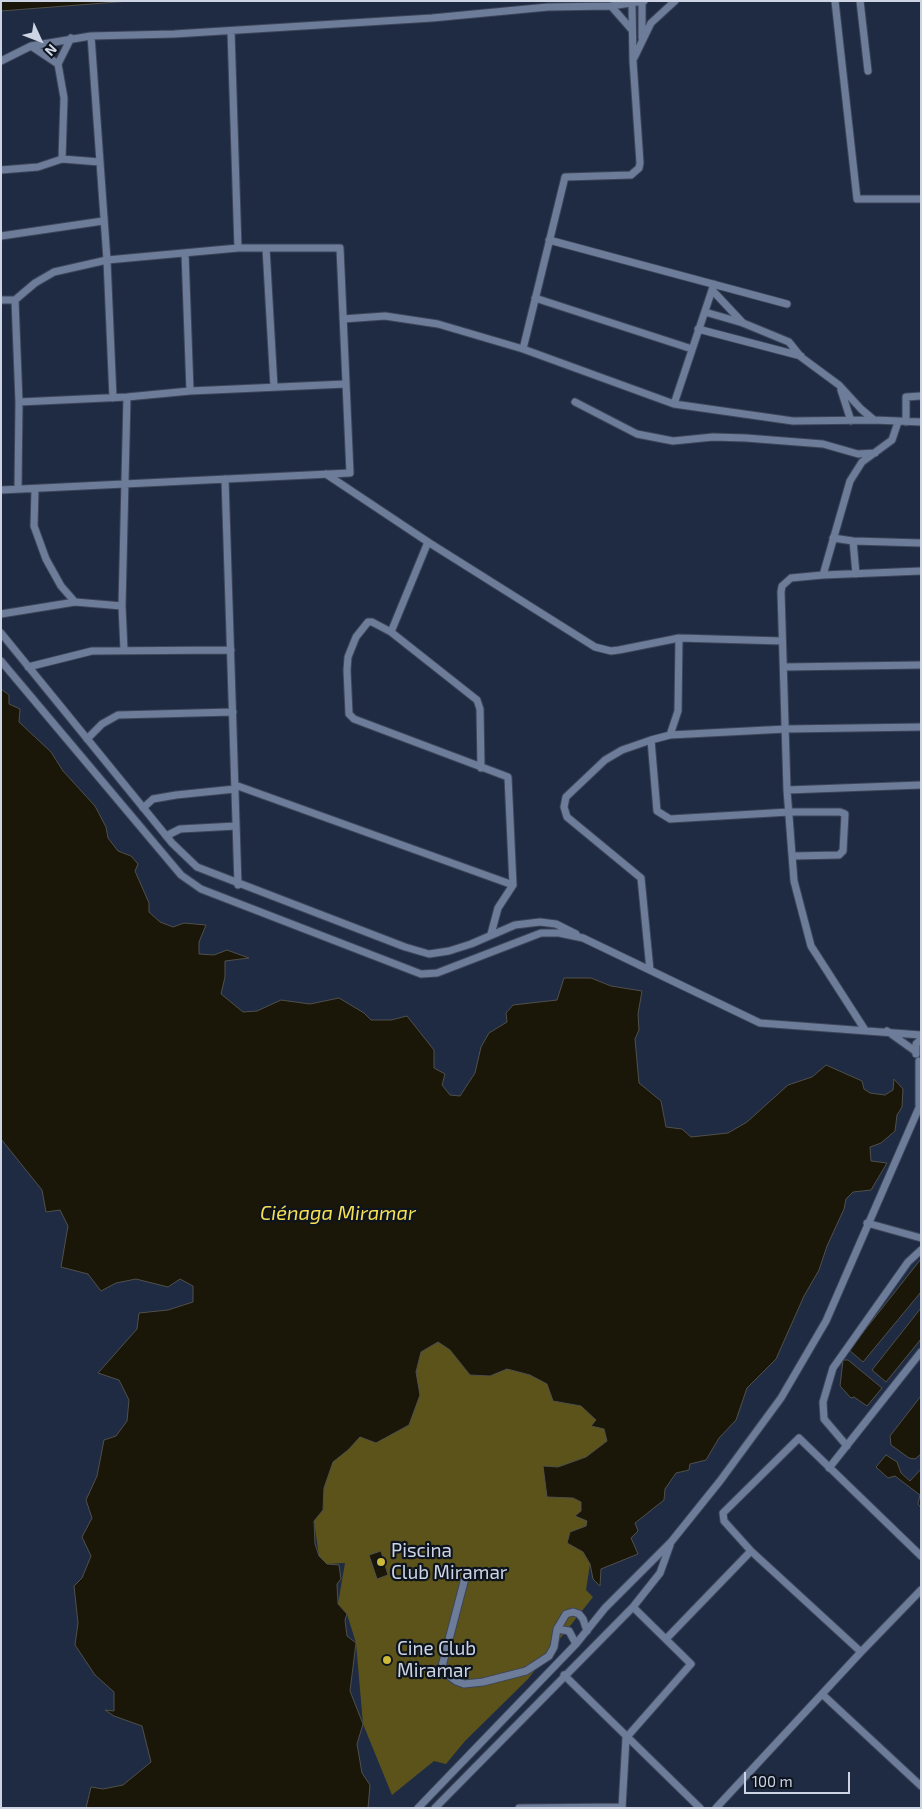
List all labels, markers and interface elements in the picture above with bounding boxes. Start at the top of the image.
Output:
north arrow [15,15,65,65]
text: N [42,41,61,60]
water label: Ciénaga Miramar [260,1201,416,1225]
place label: Piscina Club Miramar [391,1540,507,1584]
marker: Piscina Club Miramar [375,1556,387,1568]
place label: Cine Club Miramar [397,1638,476,1682]
marker: Cine Club Miramar [381,1654,393,1666]
scale bar [747,1762,853,1794]
text: 100 m [752,1772,793,1790]

